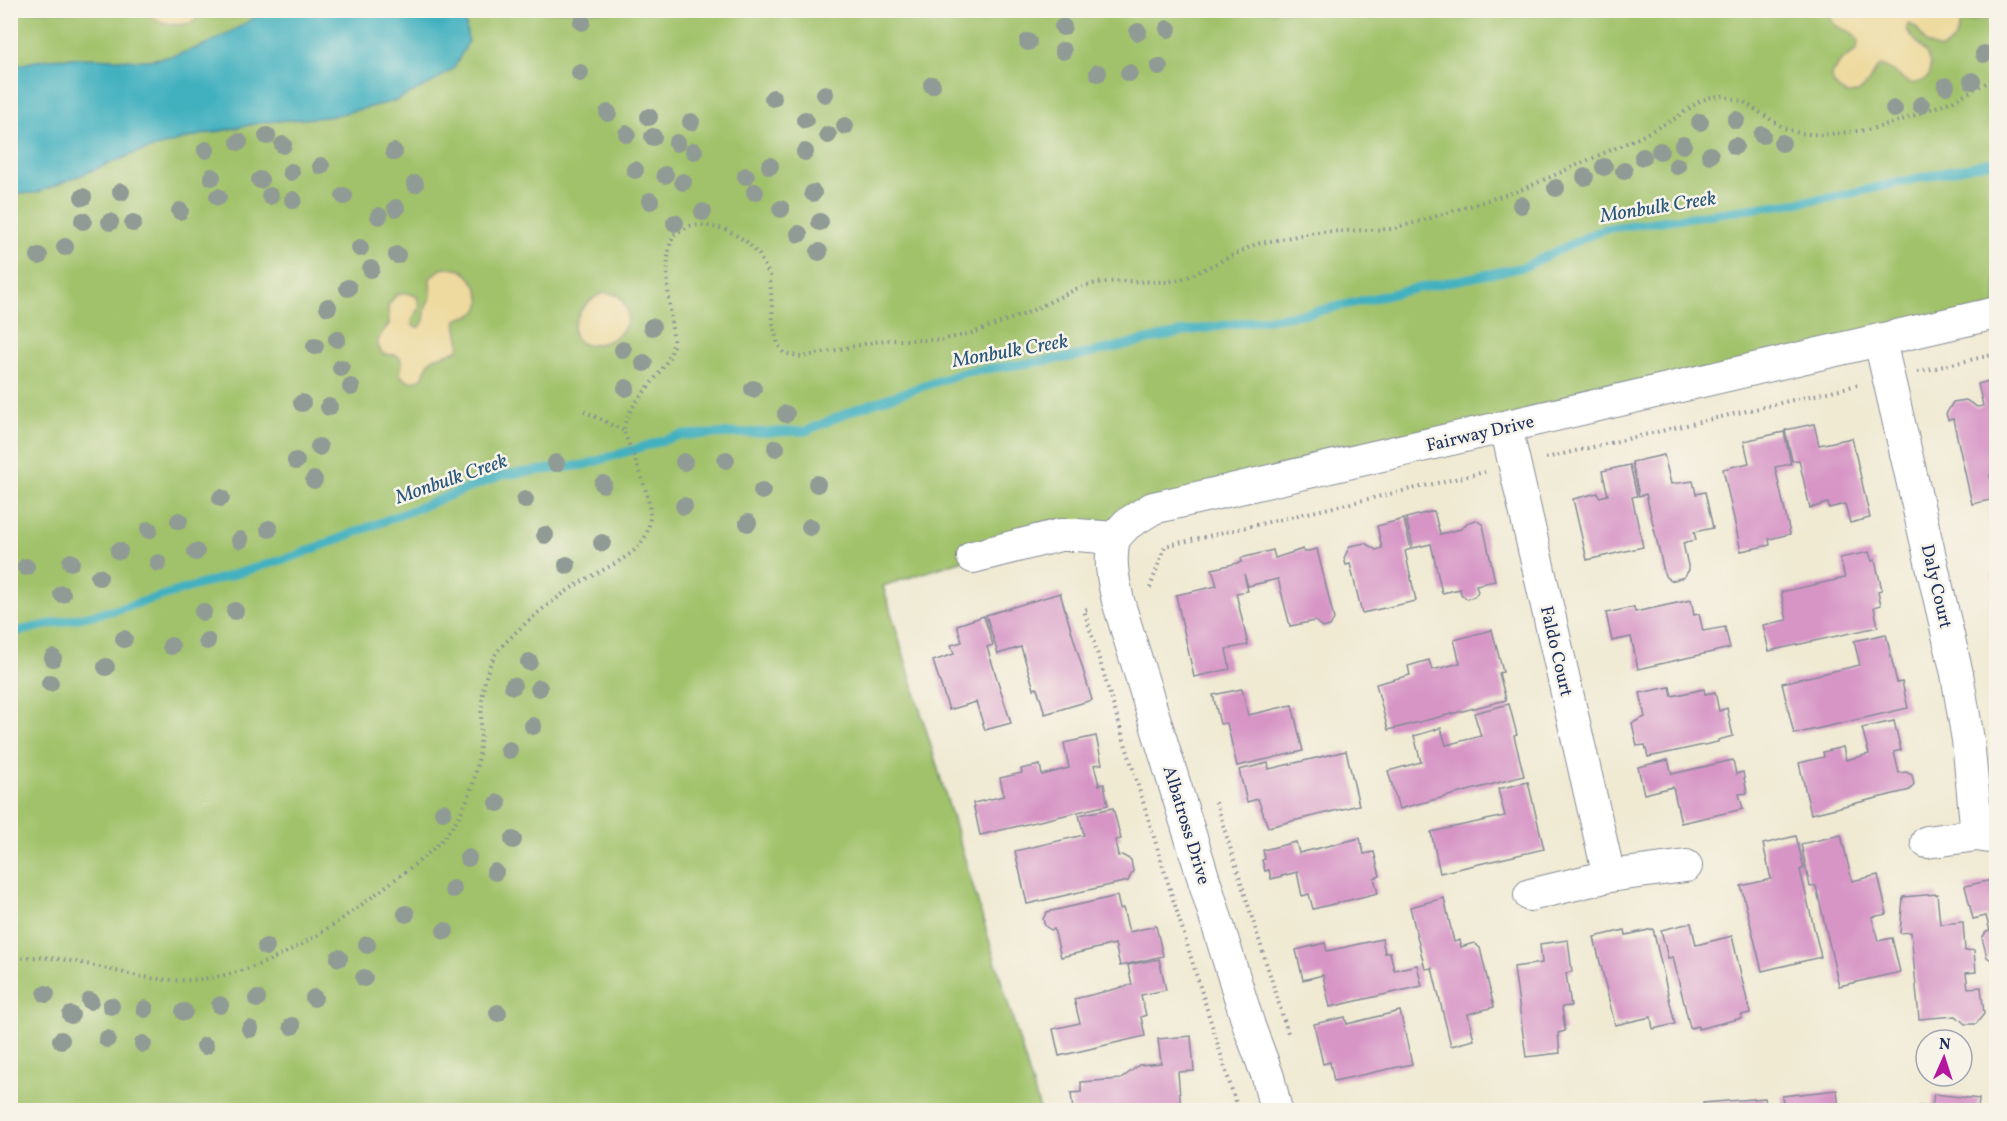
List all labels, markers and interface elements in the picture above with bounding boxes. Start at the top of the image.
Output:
water label: Monbulk Creek [1597,185,1718,231]
water label: Monbulk Creek [949,328,1070,376]
street label: Fairway Drive [1424,410,1537,459]
water label: Monbulk Creek [391,448,512,513]
street label: Daly Court [1914,542,1957,631]
street label: Faldo Court [1533,604,1578,699]
street label: Albatross Drive [1156,763,1216,888]
north arrow [1914,1028,1974,1088]
text: N [1938,1034,1951,1056]

